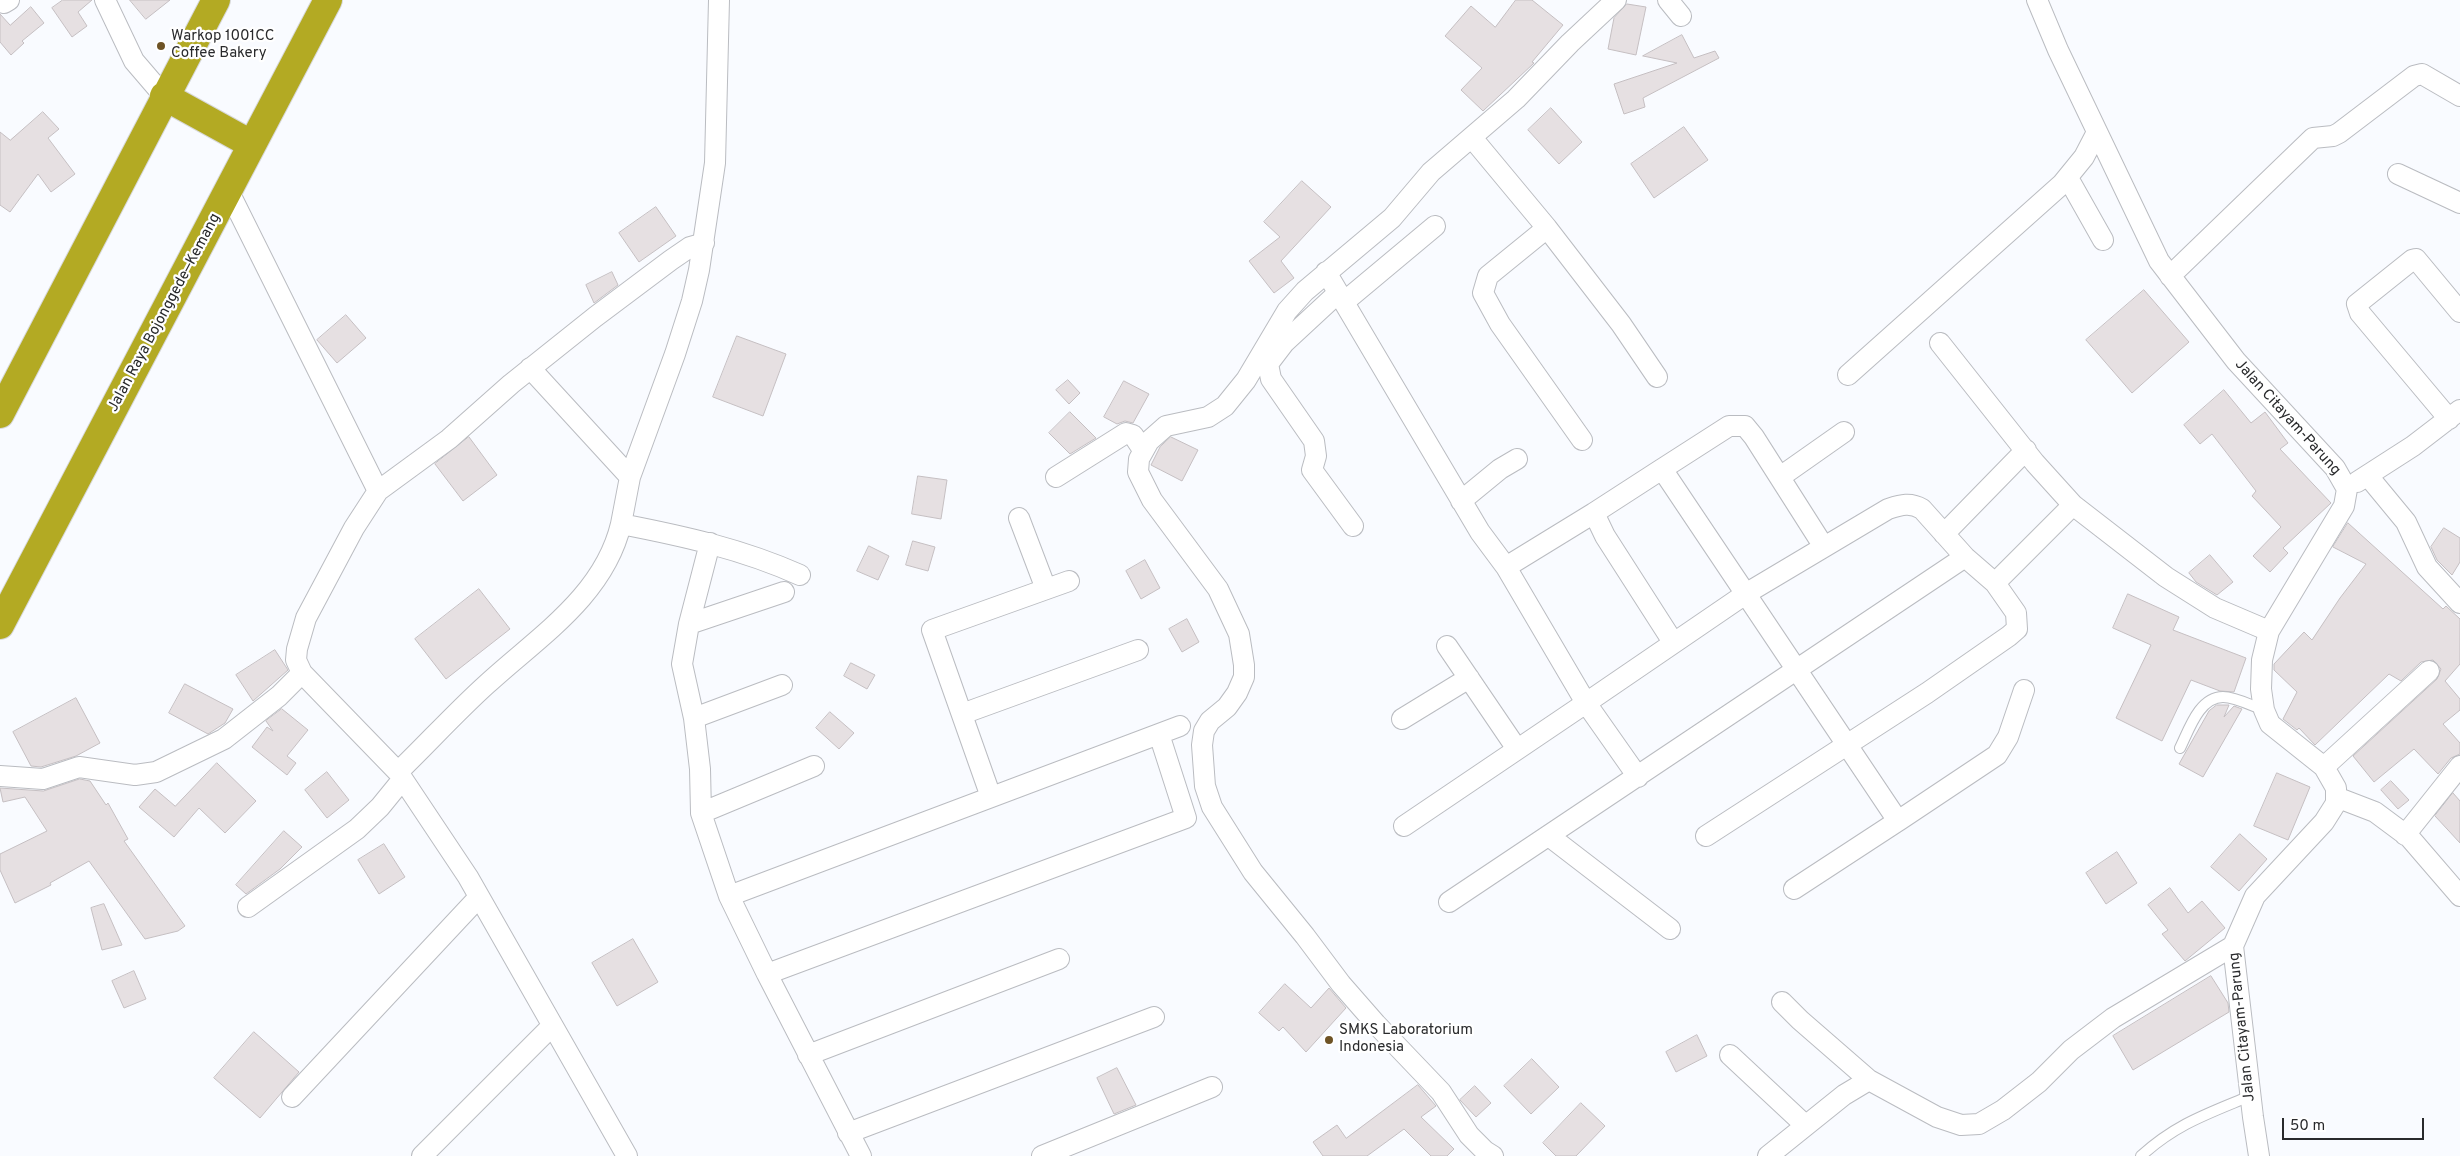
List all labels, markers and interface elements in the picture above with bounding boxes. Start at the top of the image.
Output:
place label: Warkop 1001CC Coffee Bakery [171,28,274,63]
marker: Warkop 1001CC Coffee Bakery [155,40,167,52]
street label: Jalan Raya Bojonggede—Kemang [105,211,225,415]
street label: Jalan Citayam-Parung [2230,356,2344,480]
street label: Jalan Citayam-Parung [2226,952,2260,1102]
place label: SMKS Laboratorium Indonesia [1339,1022,1473,1057]
marker: SMKS Laboratorium Indonesia [1323,1034,1335,1046]
scale bar [2285,1108,2428,1140]
text: 50 m [2290,1117,2325,1136]

